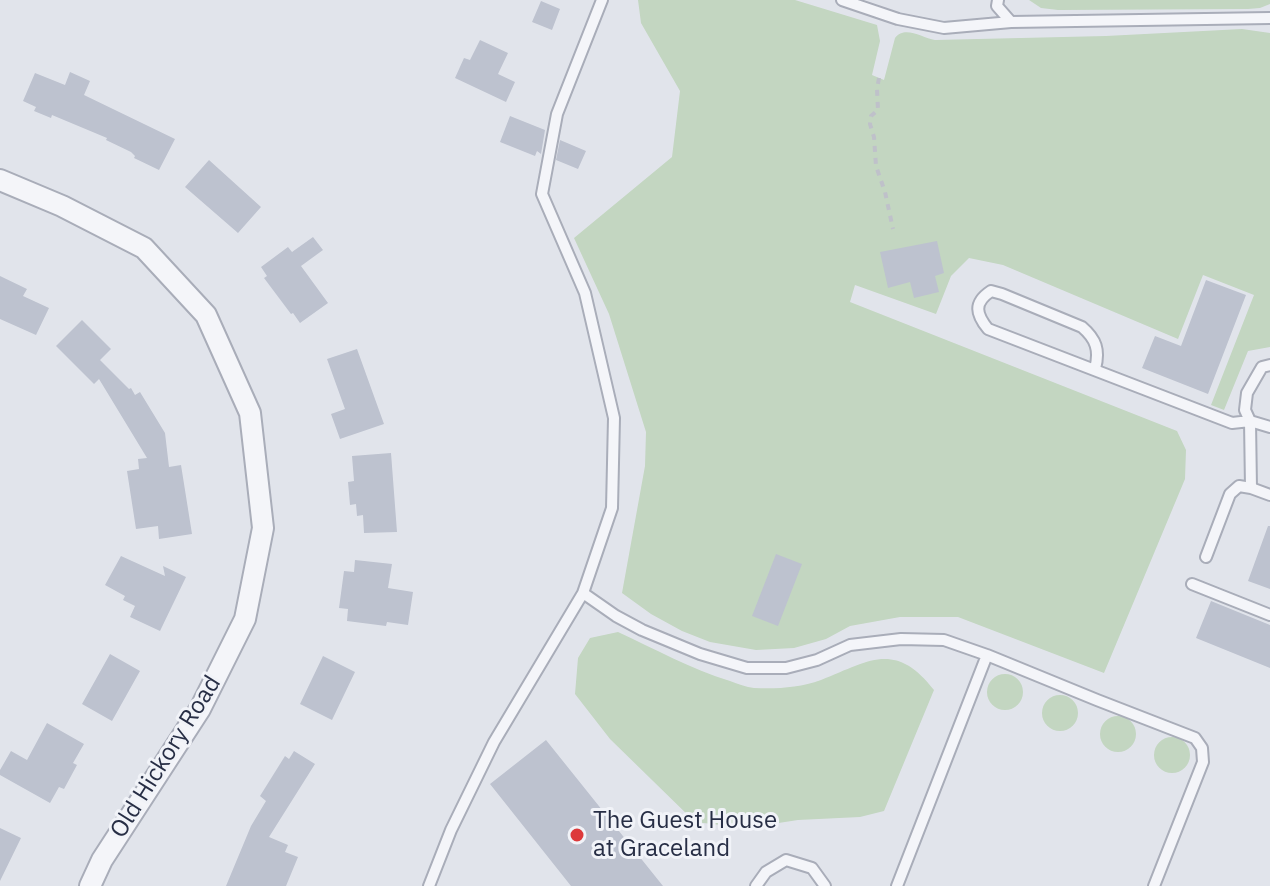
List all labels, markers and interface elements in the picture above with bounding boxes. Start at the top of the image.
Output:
street label: Old Hickory Road [105,671,227,843]
place label: The Guest House at Graceland [593,807,777,863]
marker: The Guest House at Graceland [568,826,586,844]

